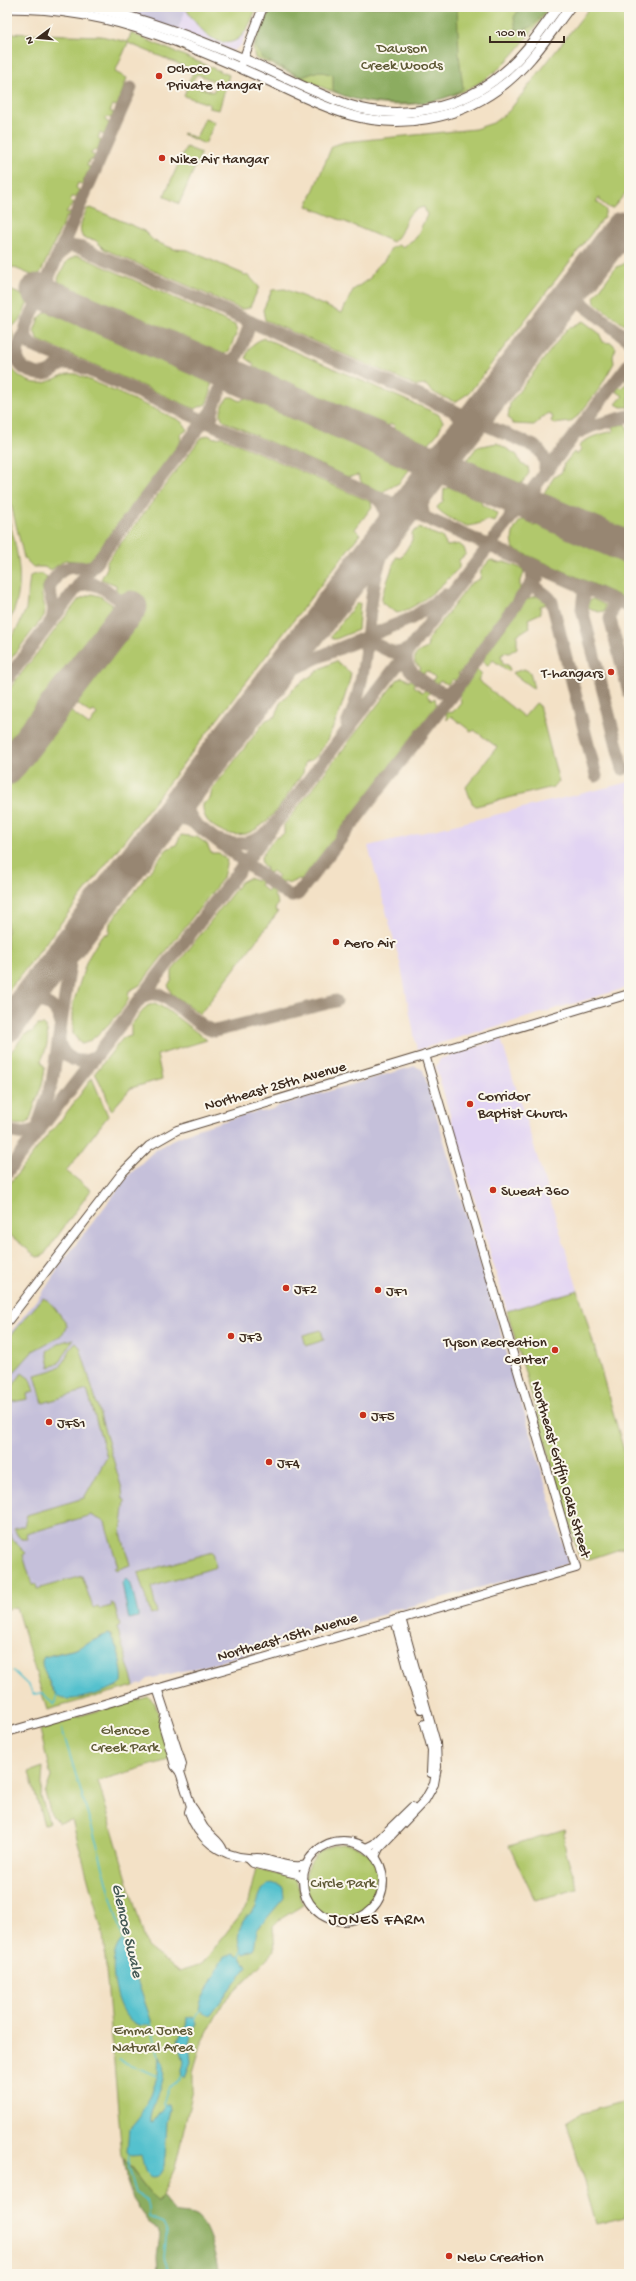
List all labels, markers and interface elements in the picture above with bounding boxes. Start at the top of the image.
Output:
north arrow [18,18,58,58]
scale bar [490,18,564,44]
text: 100 m [495,27,526,41]
text: N [24,35,37,45]
park label: Dawson Creek Woods [361,40,443,75]
place label: Ochoco Private Hangar [166,60,264,95]
marker: Ochoco Private Hangar [154,71,164,81]
place label: Nike Air Hangar [170,151,270,169]
marker: Nike Air Hangar [157,153,167,163]
place label: T-hangars [540,665,603,683]
marker: T-hangars [606,667,616,677]
place label: Aero Air [344,935,396,953]
marker: Aero Air [331,937,341,947]
street label: Northeast 25th Avenue [203,1058,349,1116]
place label: Corridor Baptist Church [477,1088,568,1123]
marker: Corridor Baptist Church [465,1099,475,1109]
place label: Sweat 360 [501,1183,570,1201]
marker: Sweat 360 [488,1185,498,1195]
place label: JF2 [294,1281,317,1299]
marker: JF2 [281,1283,291,1293]
place label: JF1 [386,1283,408,1301]
marker: JF1 [373,1285,383,1295]
place label: JF3 [239,1329,263,1347]
marker: JF3 [226,1331,236,1341]
place label: Tyson Recreation Center [442,1334,549,1369]
marker: Tyson Recreation Center [550,1345,560,1355]
street label: Northeast Griffin Oaks Street [526,1379,594,1562]
place label: JF5 [371,1408,395,1426]
marker: JF5 [358,1410,368,1420]
place label: JFS1 [57,1415,86,1433]
marker: JFS1 [44,1417,54,1427]
place label: JF4 [277,1455,300,1473]
marker: JF4 [264,1457,274,1467]
street label: Northeast 15th Avenue [215,1609,360,1667]
park label: Glencoe Creek Park [91,1722,160,1757]
park label: Circle Park [311,1875,377,1893]
water label: Glencoe Swale [106,1882,146,1980]
district label: JONES FARM [329,1912,425,1931]
park label: Emma Jones Natural Area [112,2022,195,2057]
place label: New Creation [457,2249,544,2267]
marker: New Creation [444,2251,454,2261]

